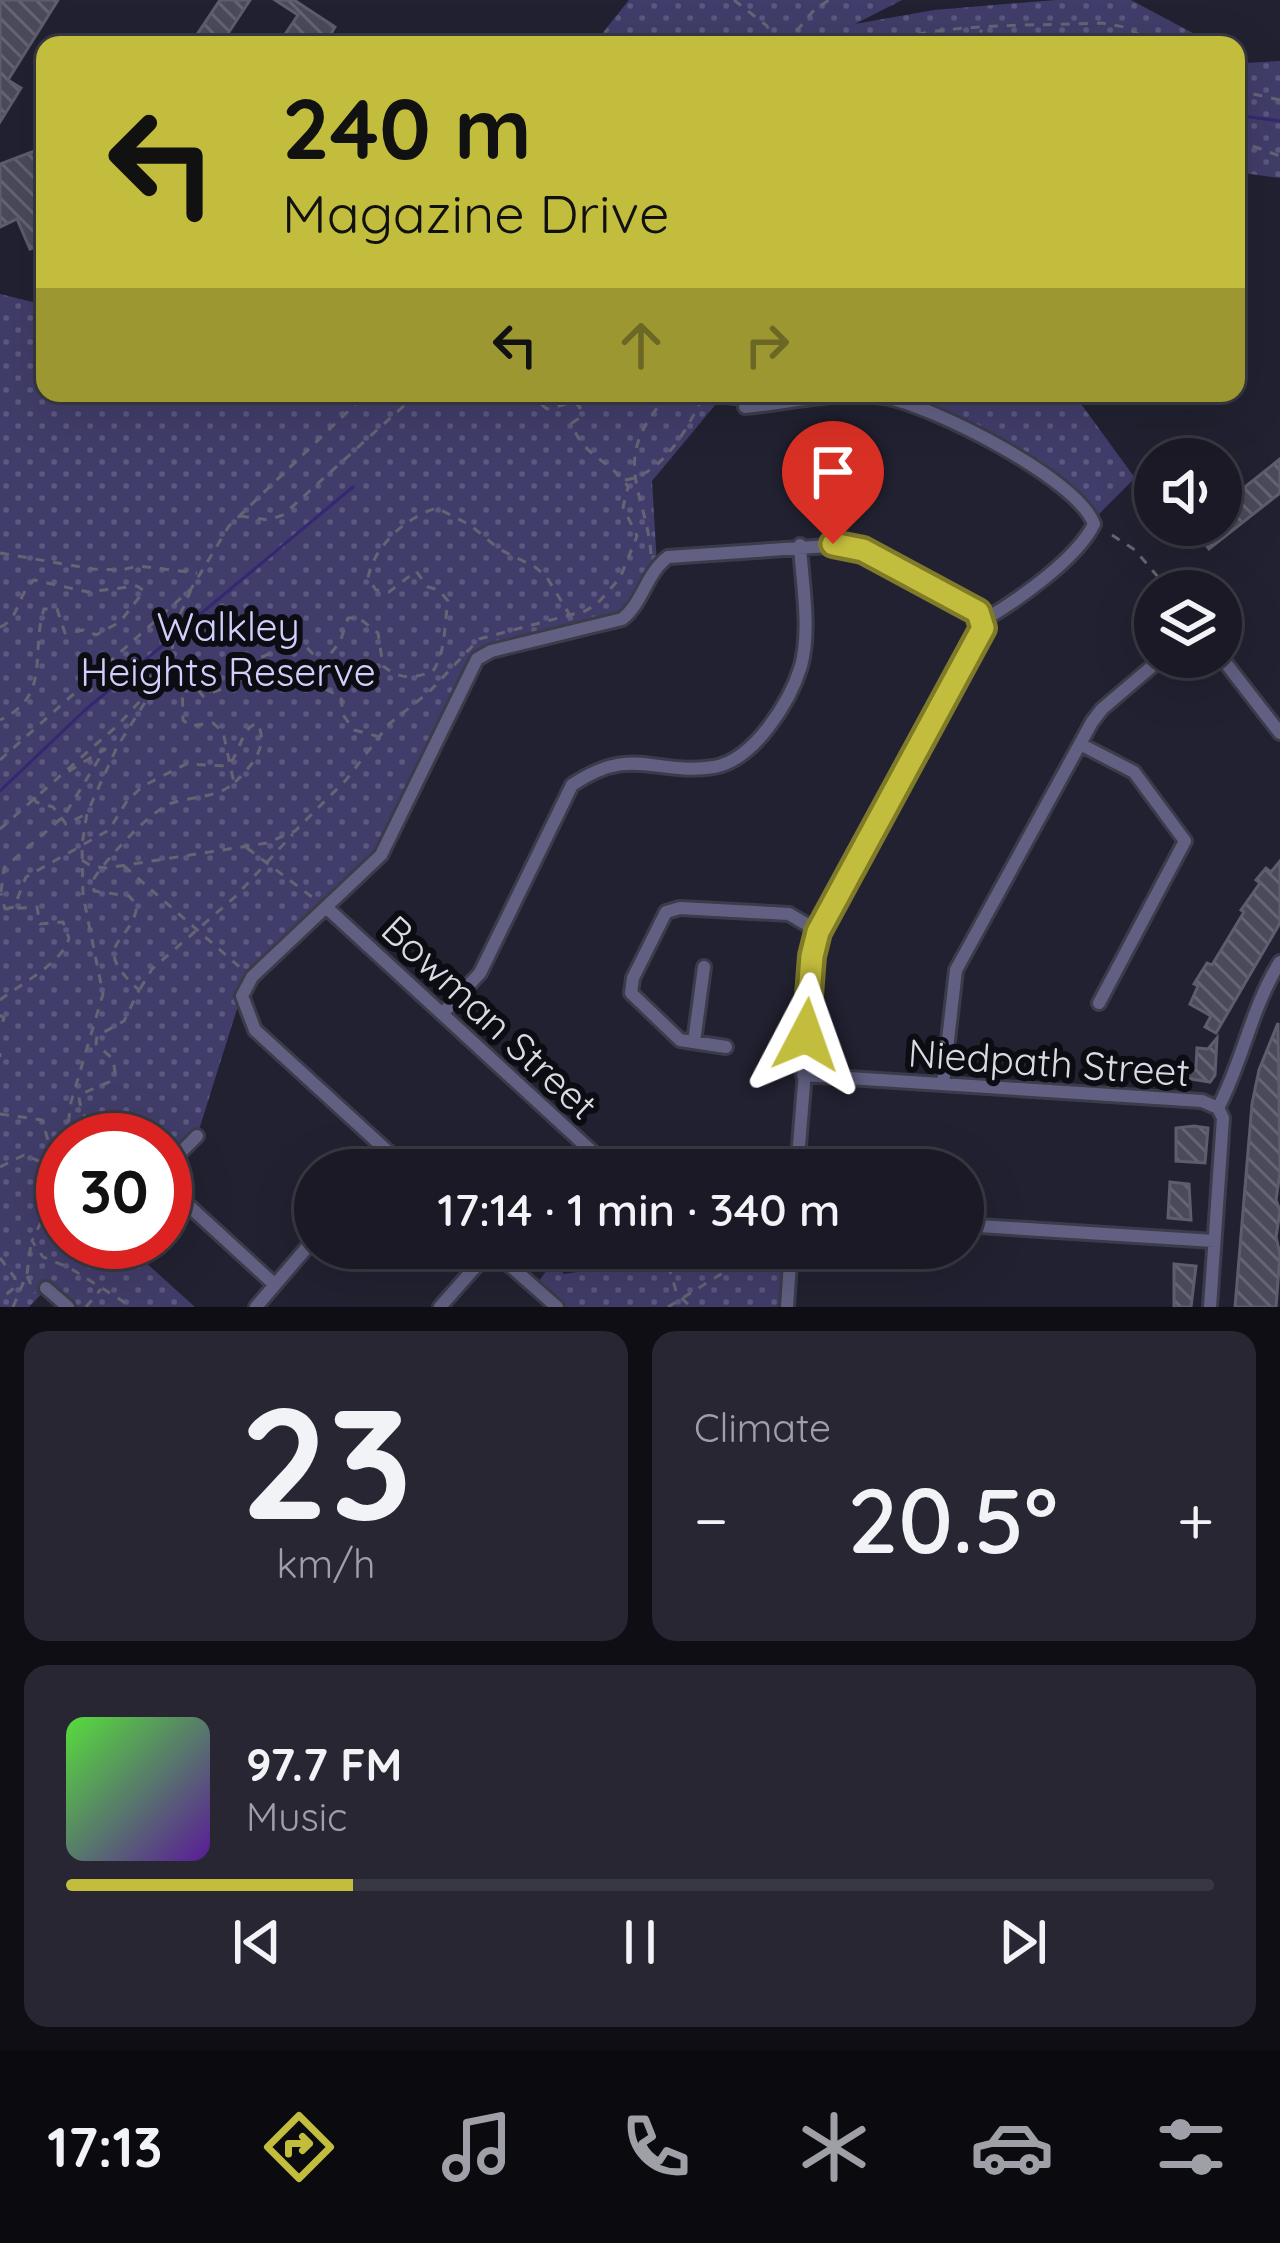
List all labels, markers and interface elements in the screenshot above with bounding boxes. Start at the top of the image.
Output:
text: 240 m [282,75,532,180]
icon: left [84,84,240,240]
text: Magazine Drive [282,179,669,247]
icon: left [482,312,548,378]
icon: ahead [608,312,674,378]
icon: right [734,312,800,378]
pin [782,421,884,544]
map controls [1134,438,1242,678]
button: sound [1134,438,1242,546]
icon: arrive [800,439,866,505]
button: layers [1134,570,1242,678]
park label: Walkley Heights Reserve [80,602,376,696]
street label: Bowman Street [372,905,608,1129]
position arrow [743,972,869,1098]
street label: Niedpath Street [906,1028,1192,1096]
speed limit sign: 30 [36,1113,192,1269]
text: 17:14 · 1 min · 340 m [438,1181,840,1237]
text: 23 [240,1363,412,1558]
text: Climate [694,1403,831,1452]
text: 20.5° [847,1463,1058,1576]
text: − [694,1478,728,1561]
text: + [1177,1478,1214,1561]
text: km/h [277,1539,375,1588]
text: 97.7 FM [246,1736,402,1792]
text: Music [246,1792,347,1841]
icon: previous [224,1909,290,1975]
icon: pause [607,1909,673,1975]
icon: next [990,1909,1056,1975]
icon: directions [257,2105,341,2189]
icon: music [435,2105,519,2189]
icon: phone [614,2105,698,2189]
icon: climate [792,2105,876,2189]
icon: car [970,2105,1054,2189]
icon: filters [1149,2105,1233,2189]
text: 17:13 [47,2113,163,2181]

